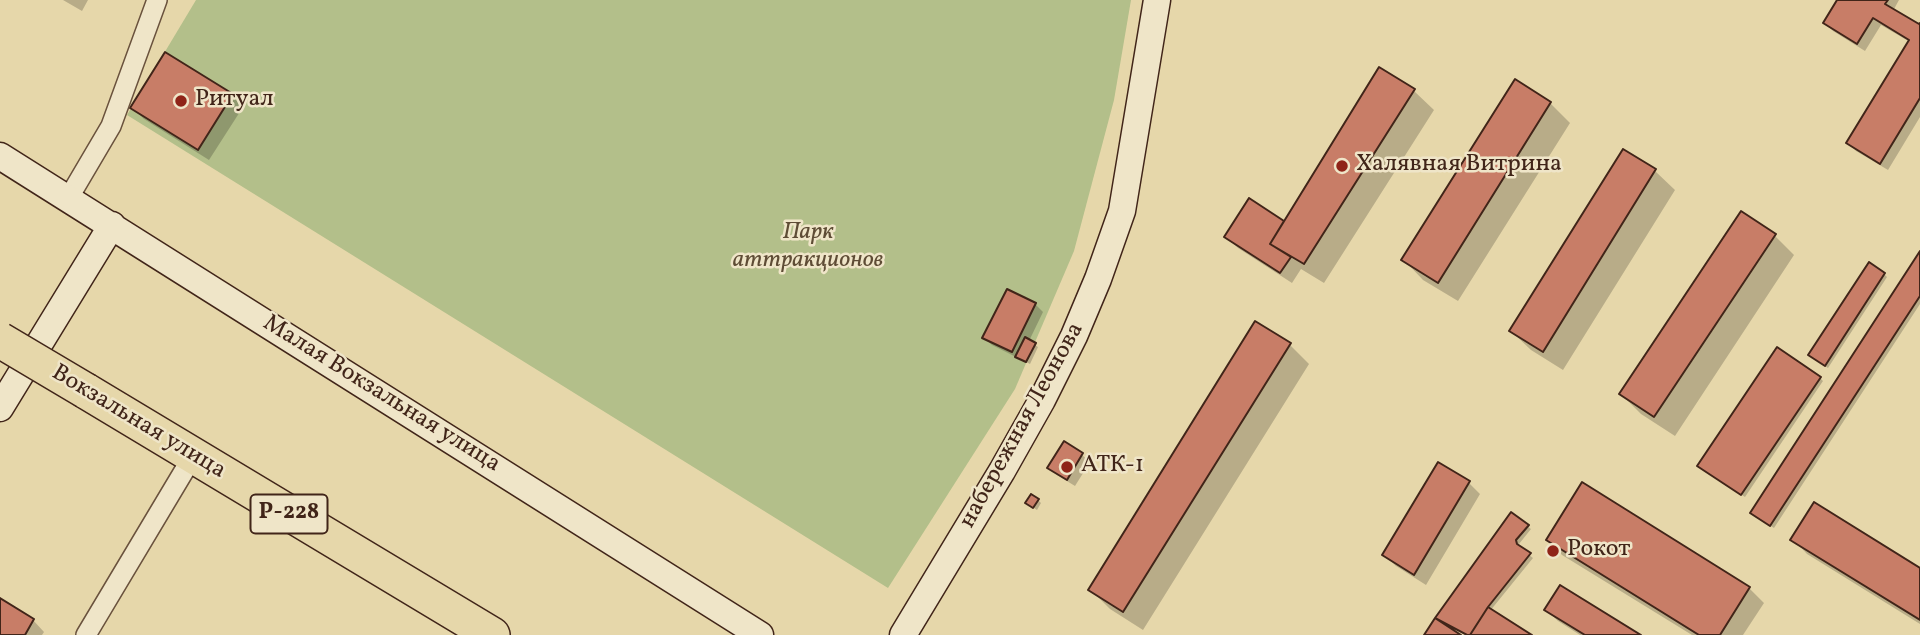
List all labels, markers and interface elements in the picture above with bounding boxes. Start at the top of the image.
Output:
place label: Ритуал [195,87,274,115]
marker: Ритуал [173,93,189,109]
place label: Халявная Витрина [1356,152,1562,180]
marker: Халявная Витрина [1334,158,1350,174]
park label: Парк аттракционов [733,220,883,276]
street label: Малая Вокзальная улица [257,310,505,480]
street label: набережная Леонова [955,318,1091,534]
street label: Вокзальная улица [46,360,230,486]
place label: АТК-1 [1081,453,1144,481]
marker: АТК-1 [1059,459,1075,475]
road number: Р-228 [250,494,328,534]
place label: Рокот [1567,537,1630,565]
marker: Рокот [1545,543,1561,559]

